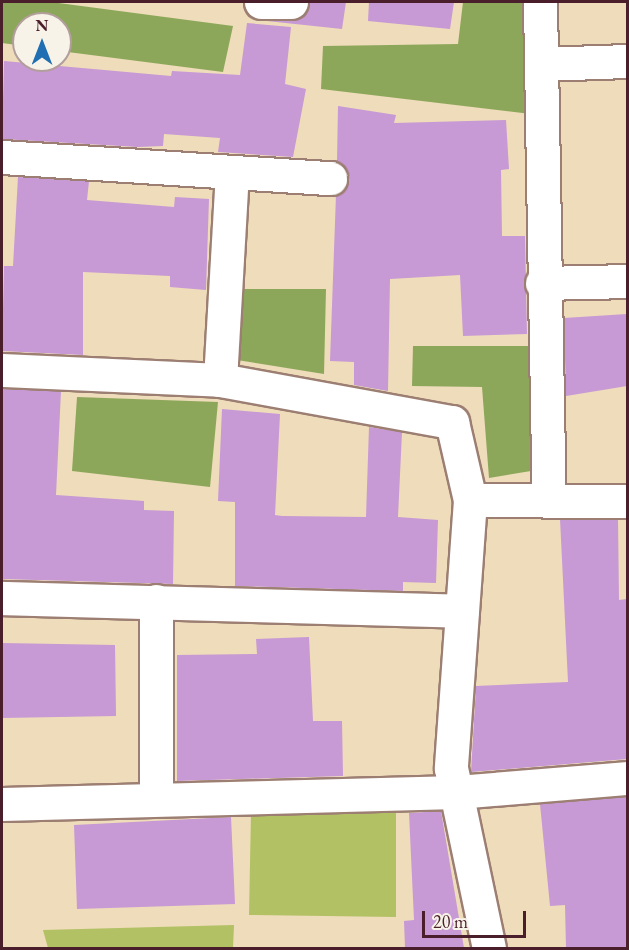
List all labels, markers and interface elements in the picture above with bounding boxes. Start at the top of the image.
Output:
north arrow [12,12,72,72]
text: N [36,15,48,36]
scale bar [425,899,528,937]
text: 20 m [433,910,468,933]

